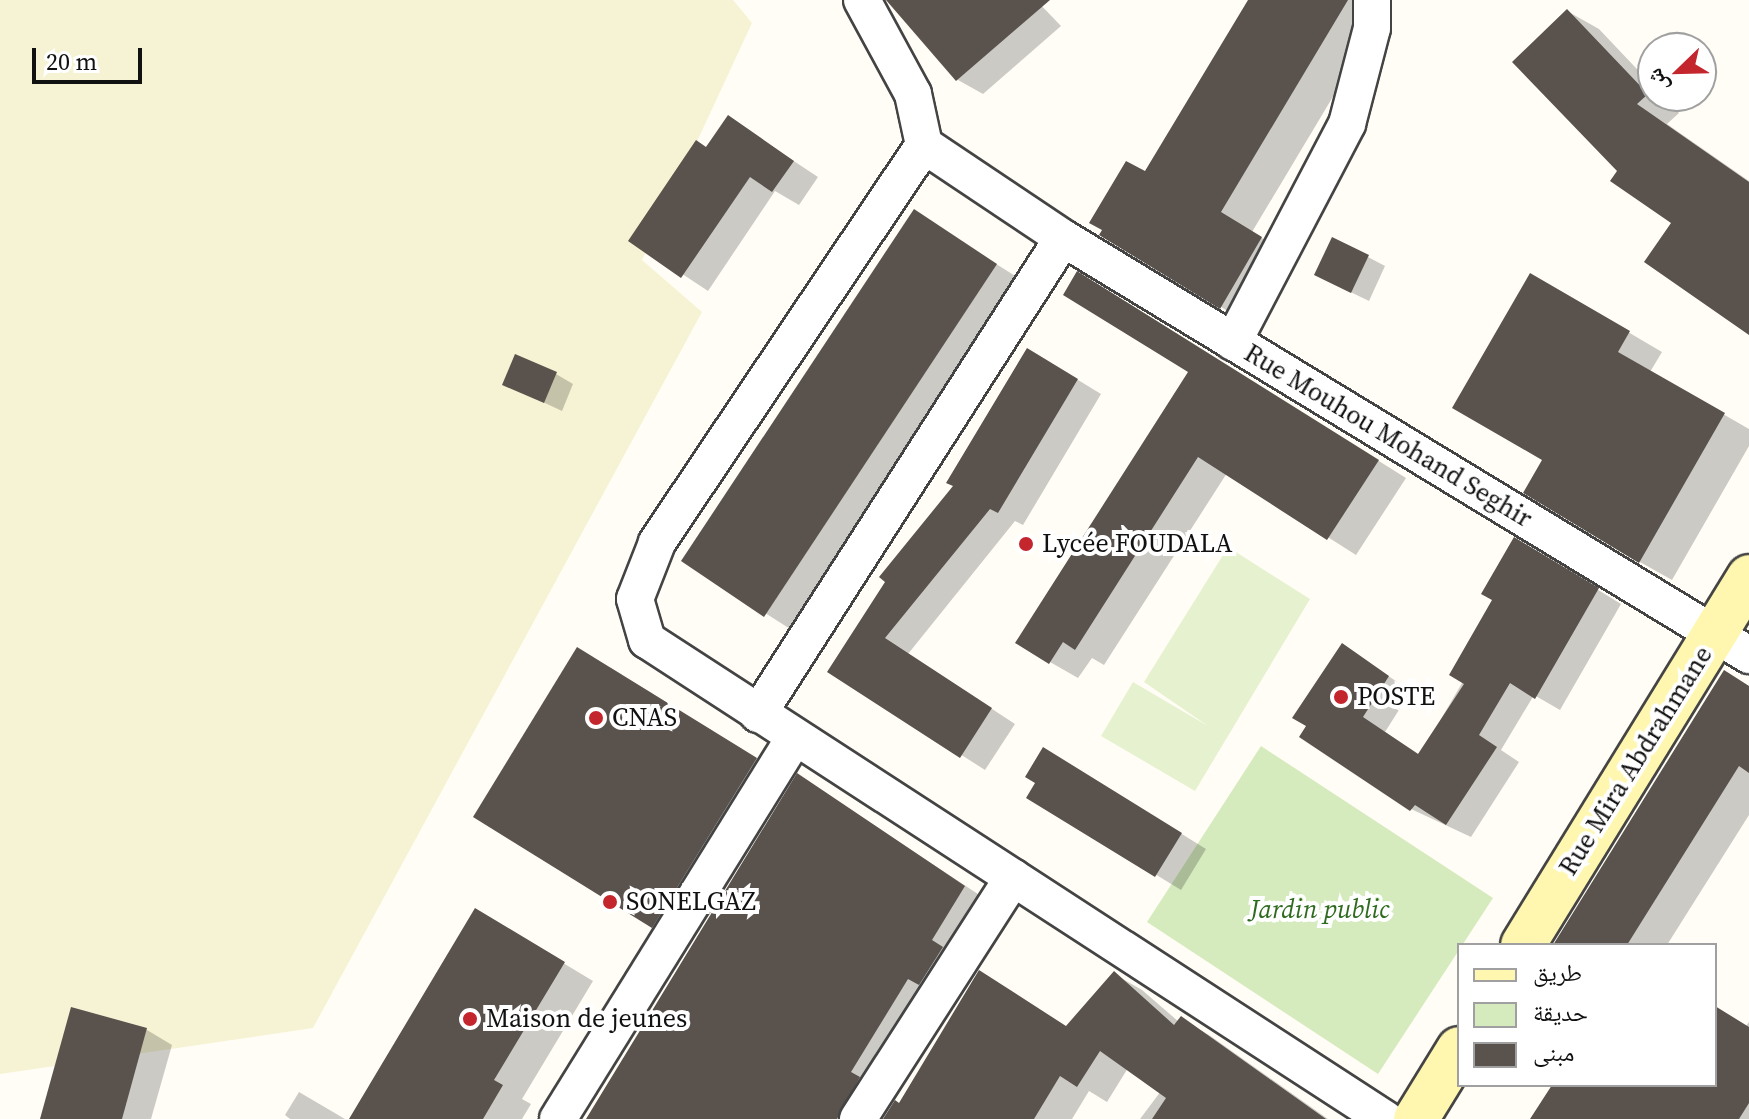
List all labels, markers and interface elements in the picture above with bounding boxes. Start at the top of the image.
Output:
scale bar [36,32,146,82]
north arrow [1637,32,1717,112]
text: 20 m [46,45,97,78]
text: ش [1638,64,1675,97]
street label: Rue Mouhou Mohand Seghir [1238,338,1538,534]
place label: Lycée FOUDALA [1042,528,1232,560]
marker: Lycée FOUDALA [1017,535,1035,553]
street label: Rue Mira Abdrahmane [1553,641,1719,881]
place label: POSTE [1357,681,1435,713]
marker: POSTE [1332,688,1350,706]
place label: CNAS [612,702,677,734]
marker: CNAS [587,709,605,727]
place label: SONELGAZ [626,886,756,918]
marker: SONELGAZ [601,893,619,911]
park label: Jardin public [1250,894,1390,926]
legend [1457,943,1717,1087]
text: طريق [1533,956,1582,989]
text: حديقة [1533,996,1588,1029]
place label: Maison de jeunes [486,1003,687,1035]
marker: Maison de jeunes [461,1010,479,1028]
text: مبنى [1533,1036,1574,1069]

